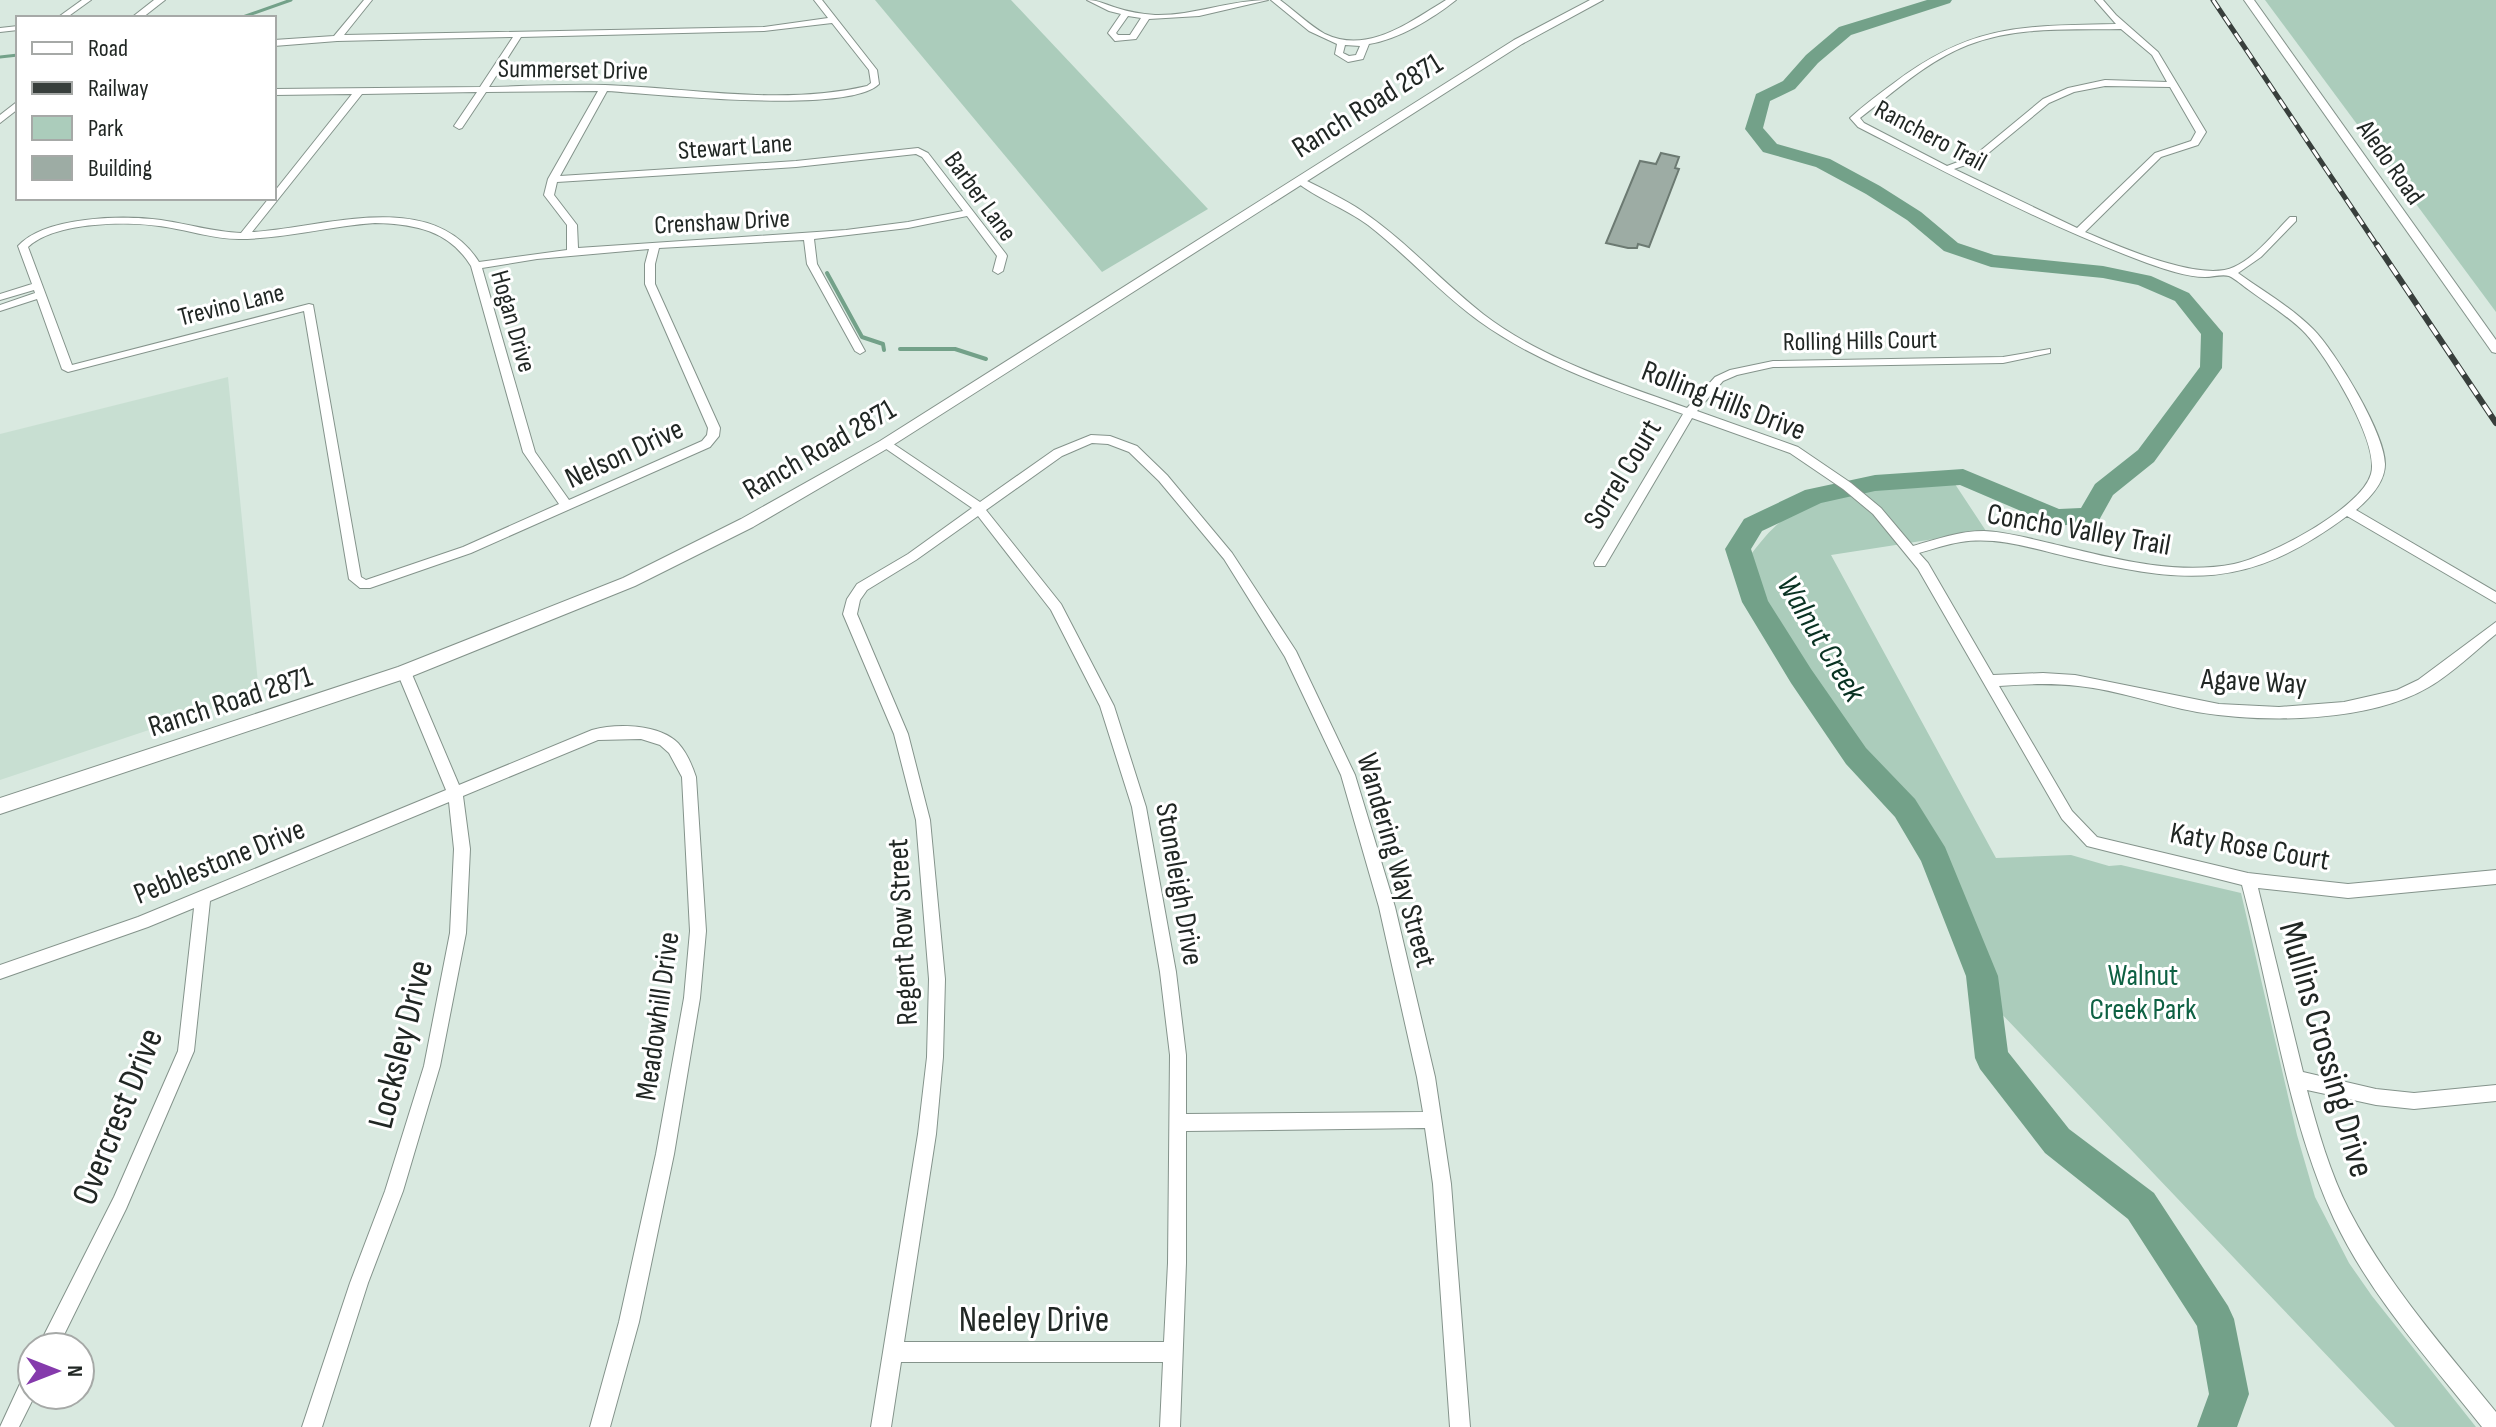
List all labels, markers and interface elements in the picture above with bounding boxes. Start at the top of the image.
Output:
legend [16,16,276,200]
text: Road [88,34,128,63]
street label: Ranch Road 2871 [1286,45,1450,166]
street label: Summerset Drive [498,54,648,87]
text: Railway [88,74,148,103]
street label: Ranchero Trail [1869,94,1991,179]
text: Park [88,114,123,143]
street label: Aledo Road [2349,114,2430,211]
street label: Stewart Lane [677,128,793,167]
street label: Barber Lane [937,146,1023,248]
text: Building [88,154,152,183]
street label: Crenshaw Drive [654,203,791,242]
street label: Hogan Drive [483,267,542,376]
street label: Trevino Lane [175,277,288,334]
street label: Rolling Hills Court [1783,325,1937,358]
street label: Rolling Hills Drive [1637,353,1811,449]
street label: Ranch Road 2871 [737,391,903,508]
street label: Nelson Drive [560,411,689,497]
street label: Sorrel Court [1576,413,1670,536]
street label: Concho Valley Trail [1984,496,2174,564]
water label: Walnut Creek [1768,569,1874,710]
street label: Ranch Road 2871 [144,658,317,745]
street label: Agave Way [2199,661,2308,703]
street label: Wandering Way Street [1348,749,1444,972]
street label: Stoneleigh Drive [1147,800,1211,968]
street label: Pebblestone Drive [129,811,310,913]
street label: Katy Rose Court [2167,815,2332,879]
street label: Regent Row Street [880,838,926,1026]
street label: Mullins Crossing Drive [2269,917,2383,1182]
street label: Meadowhill Drive [628,930,688,1103]
street label: Locksley Drive [360,956,443,1133]
park label: Walnut Creek Park [2090,958,2197,1028]
street label: Overcrest Drive [63,1022,173,1211]
street label: Neeley Drive [959,1299,1109,1342]
north arrow [16,1331,96,1411]
text: N [61,1365,88,1377]

